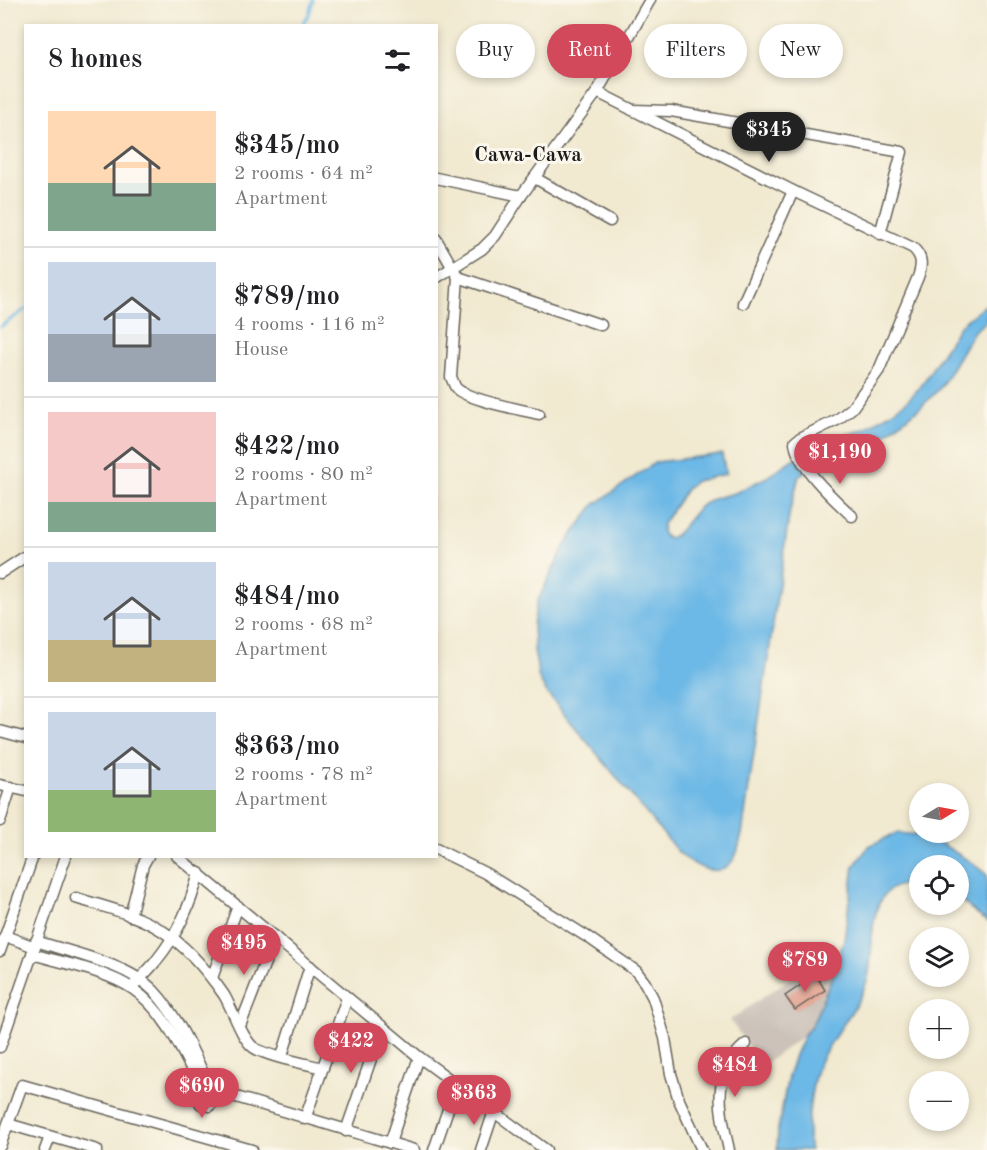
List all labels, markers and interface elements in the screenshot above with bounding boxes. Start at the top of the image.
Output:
chip: Buy [456,24,535,78]
chip: Rent [547,24,632,78]
chip: Filters [644,24,747,78]
chip: New [759,24,843,78]
icon: filters [381,44,414,77]
text: 8 homes [48,47,142,73]
pin: $345 [733,112,805,163]
text: $345 [746,121,792,141]
text: $345/mo [234,133,340,159]
icon: home [96,135,168,207]
district label: Cawa-Cawa [474,145,582,166]
text: 2 rooms · 64 m² [234,164,373,184]
text: Apartment [234,189,328,209]
text: $789/mo [234,284,340,310]
icon: home [96,286,168,358]
text: 4 rooms · 116 m² [234,315,384,335]
text: House [234,340,288,360]
text: $422/mo [234,434,340,460]
pin: $1,190 [791,434,889,485]
icon: home [96,436,168,508]
text: $1,190 [808,443,872,463]
text: 2 rooms · 80 m² [234,465,373,485]
text: Apartment [234,490,328,510]
text: $484/mo [234,584,340,610]
icon: home [96,586,168,658]
text: 2 rooms · 68 m² [234,615,373,635]
text: Apartment [234,640,328,660]
text: $363/mo [234,734,340,760]
icon: home [96,736,168,808]
text: 2 rooms · 78 m² [234,765,373,785]
north arrow [909,783,969,843]
map controls [909,783,969,1131]
text: Apartment [234,790,328,810]
button: locate [909,855,969,915]
pin: $495 [208,925,280,976]
button: layers [909,927,969,987]
text: $495 [221,934,267,954]
pin: $789 [769,942,841,993]
text: $789 [782,951,828,971]
button: + [909,999,969,1059]
pin: $422 [315,1023,387,1074]
text: $422 [328,1032,374,1052]
pin: $484 [699,1047,771,1098]
text: $484 [712,1056,758,1076]
pin: $690 [166,1068,238,1119]
button: − [909,1071,969,1131]
pin: $363 [438,1075,510,1126]
text: $690 [179,1077,225,1097]
text: $363 [451,1084,497,1104]

